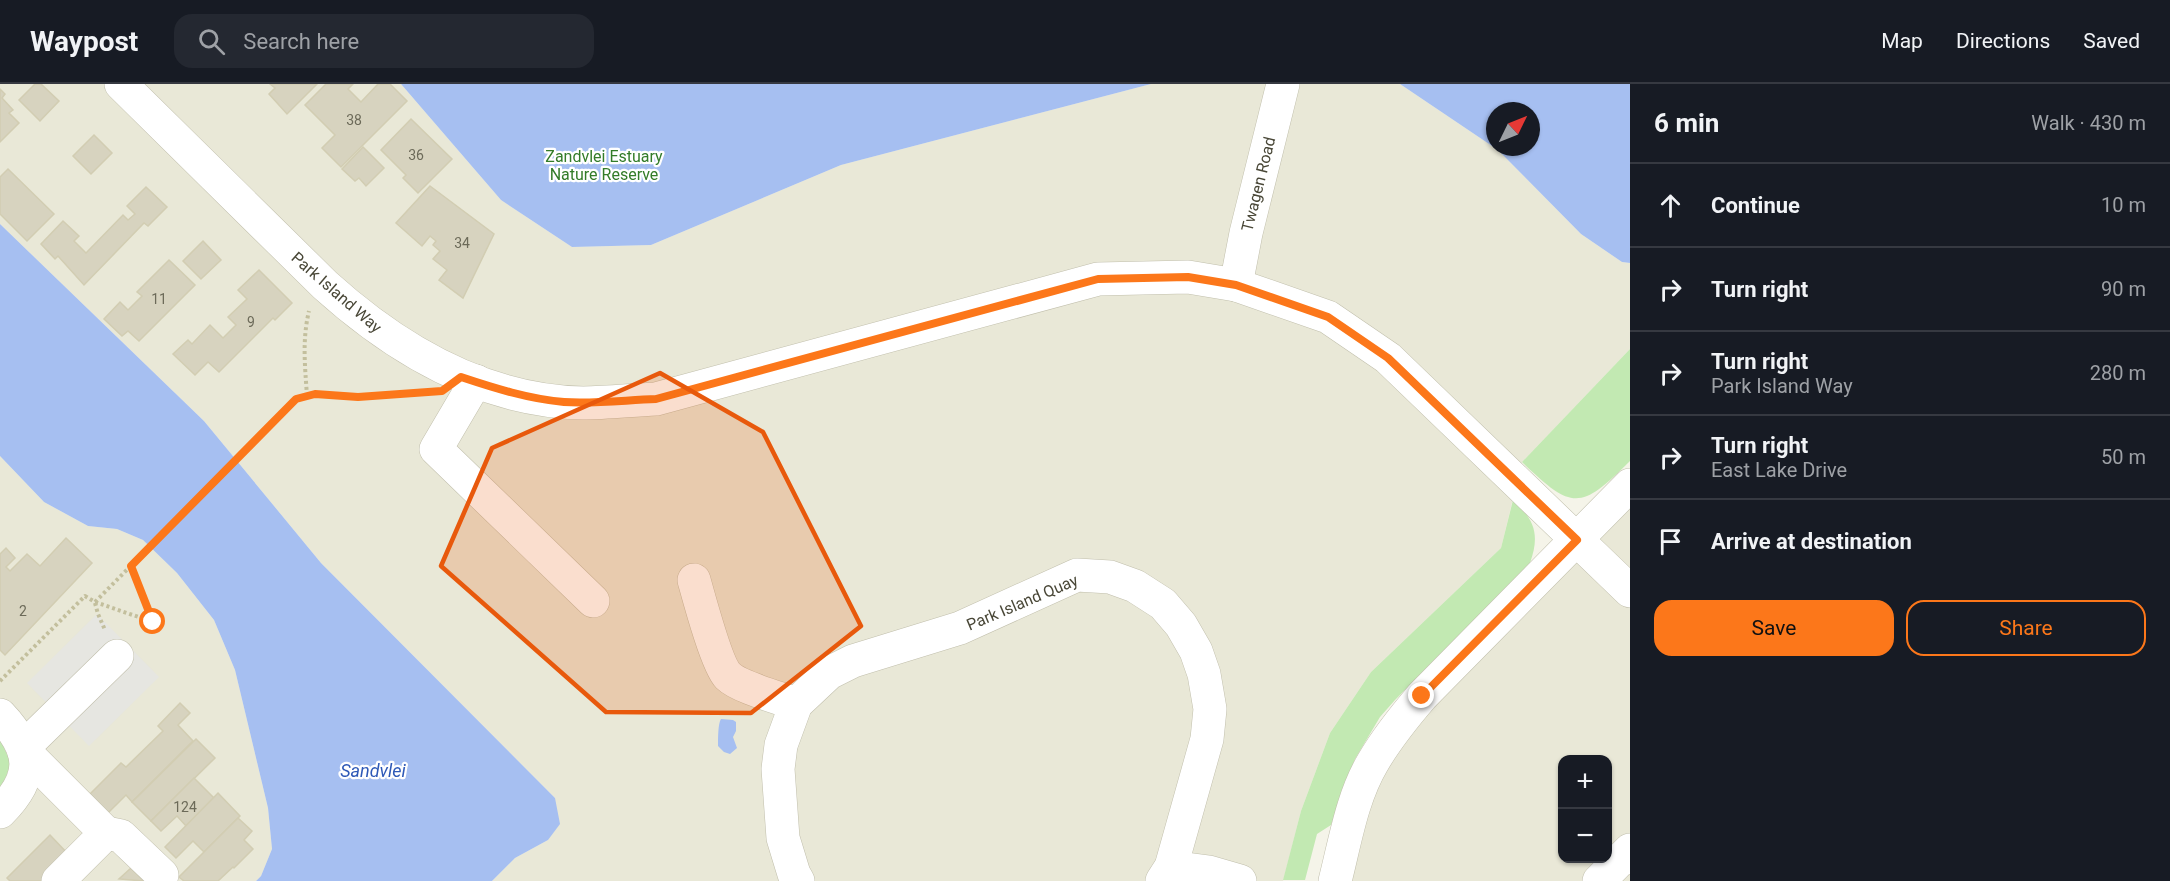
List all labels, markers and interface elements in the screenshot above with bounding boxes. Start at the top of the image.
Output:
search box [174,14,594,68]
text: Waypost [30,25,138,58]
icon: search [195,25,228,58]
text: Search here [243,29,359,54]
text: Map [1881,29,1923,53]
text: Directions [1956,29,2050,53]
text: Saved [2083,29,2140,53]
north arrow [1486,102,1540,156]
text: 6 min [1654,108,1719,138]
text: Walk · 430 m [2031,111,2146,135]
house number: 38 [346,112,362,128]
street label: Twagen Road [1238,135,1279,233]
house number: 36 [408,147,424,163]
park label: Zandvlei Estuary Nature Reserve [545,147,663,184]
icon: ahead [1654,189,1687,222]
text: Continue [1711,193,1800,218]
text: 10 m [2101,193,2146,217]
house number: 34 [454,235,470,251]
street label: Park Island Way [288,248,386,337]
icon: right [1654,273,1687,306]
text: Turn right [1711,277,1808,302]
text: 90 m [2101,277,2146,301]
house number: 11 [151,291,167,307]
house number: 9 [247,314,255,330]
text: Turn right [1711,349,1808,374]
icon: right [1654,357,1687,390]
text: 280 m [2090,361,2146,385]
text: Park Island Way [1711,374,1853,398]
text: Turn right [1711,433,1808,458]
icon: right [1654,441,1687,474]
text: 50 m [2101,445,2146,469]
text: East Lake Drive [1711,458,1847,482]
icon: arrive [1654,525,1687,558]
text: Arrive at destination [1711,529,1912,554]
street label: Park Island Quay [964,570,1081,634]
button: Save [1654,600,1894,656]
button: Share [1906,600,2146,656]
house number: 2 [19,603,27,619]
route start [139,608,165,634]
route end [1408,682,1434,708]
map controls [1558,755,1612,863]
button: + [1558,755,1612,809]
water label: Sandvlei [340,760,407,781]
house number: 124 [173,799,197,815]
button: − [1558,809,1612,863]

